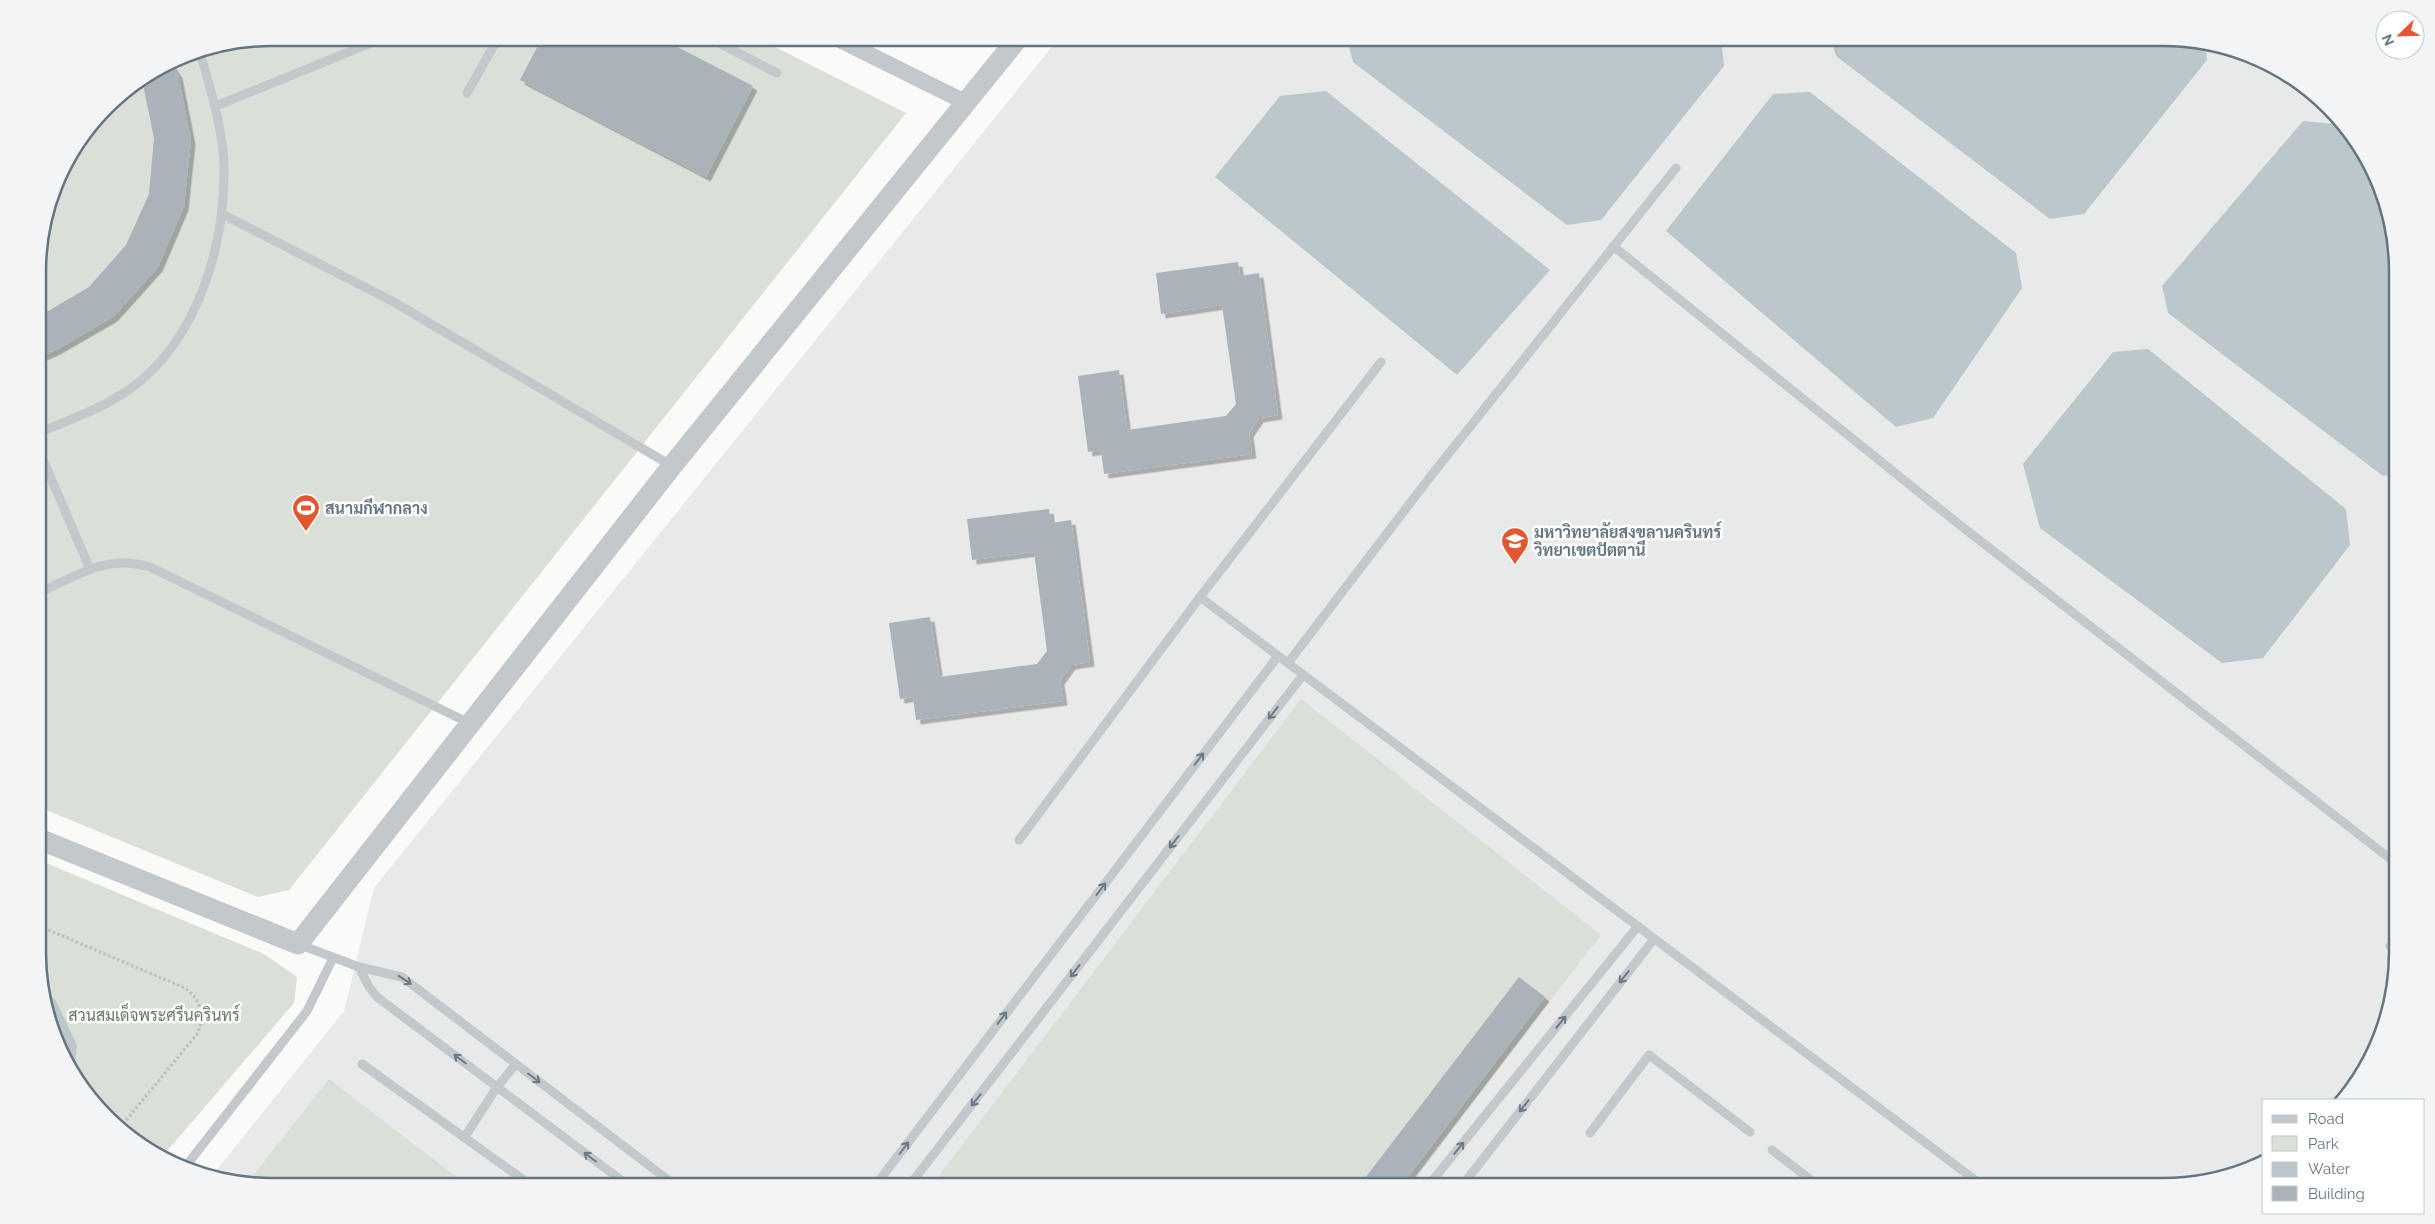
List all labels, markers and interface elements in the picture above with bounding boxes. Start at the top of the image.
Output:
north arrow [2375,10,2425,60]
text: N [2379,32,2397,48]
sports icon: สนามกีฬากลาง [291,493,321,532]
place label: สนามกีฬากลาง [325,498,428,518]
place label: มหาวิทยาลัยสงขลานครินทร์ วิทยาเขตปัตตานี [1533,521,1723,560]
school or university icon: มหาวิทยาลัยสงขลานครินทร์ วิทยาเขตปัตตานี [1500,526,1530,565]
one-way arrow [1268,706,1278,720]
one-way arrow [1194,753,1205,766]
one-way arrow [1169,835,1179,849]
one-way arrow [1096,882,1106,896]
one-way arrow [1070,964,1080,978]
one-way arrow [1619,970,1629,984]
one-way arrow [398,975,412,985]
park label: สวนสมเด็จพระศรีนครินทร์ [68,1002,240,1025]
one-way arrow [997,1012,1008,1025]
one-way arrow [1555,1016,1566,1029]
one-way arrow [454,1054,467,1065]
one-way arrow [527,1073,540,1084]
one-way arrow [971,1093,981,1107]
one-way arrow [1519,1099,1530,1112]
legend [2262,1099,2425,1214]
text: Road [2308,1110,2344,1128]
text: Park [2308,1135,2339,1153]
one-way arrow [899,1141,909,1155]
one-way arrow [1453,1142,1464,1155]
one-way arrow [583,1152,597,1162]
text: Water [2308,1160,2351,1178]
text: Building [2308,1185,2365,1203]

